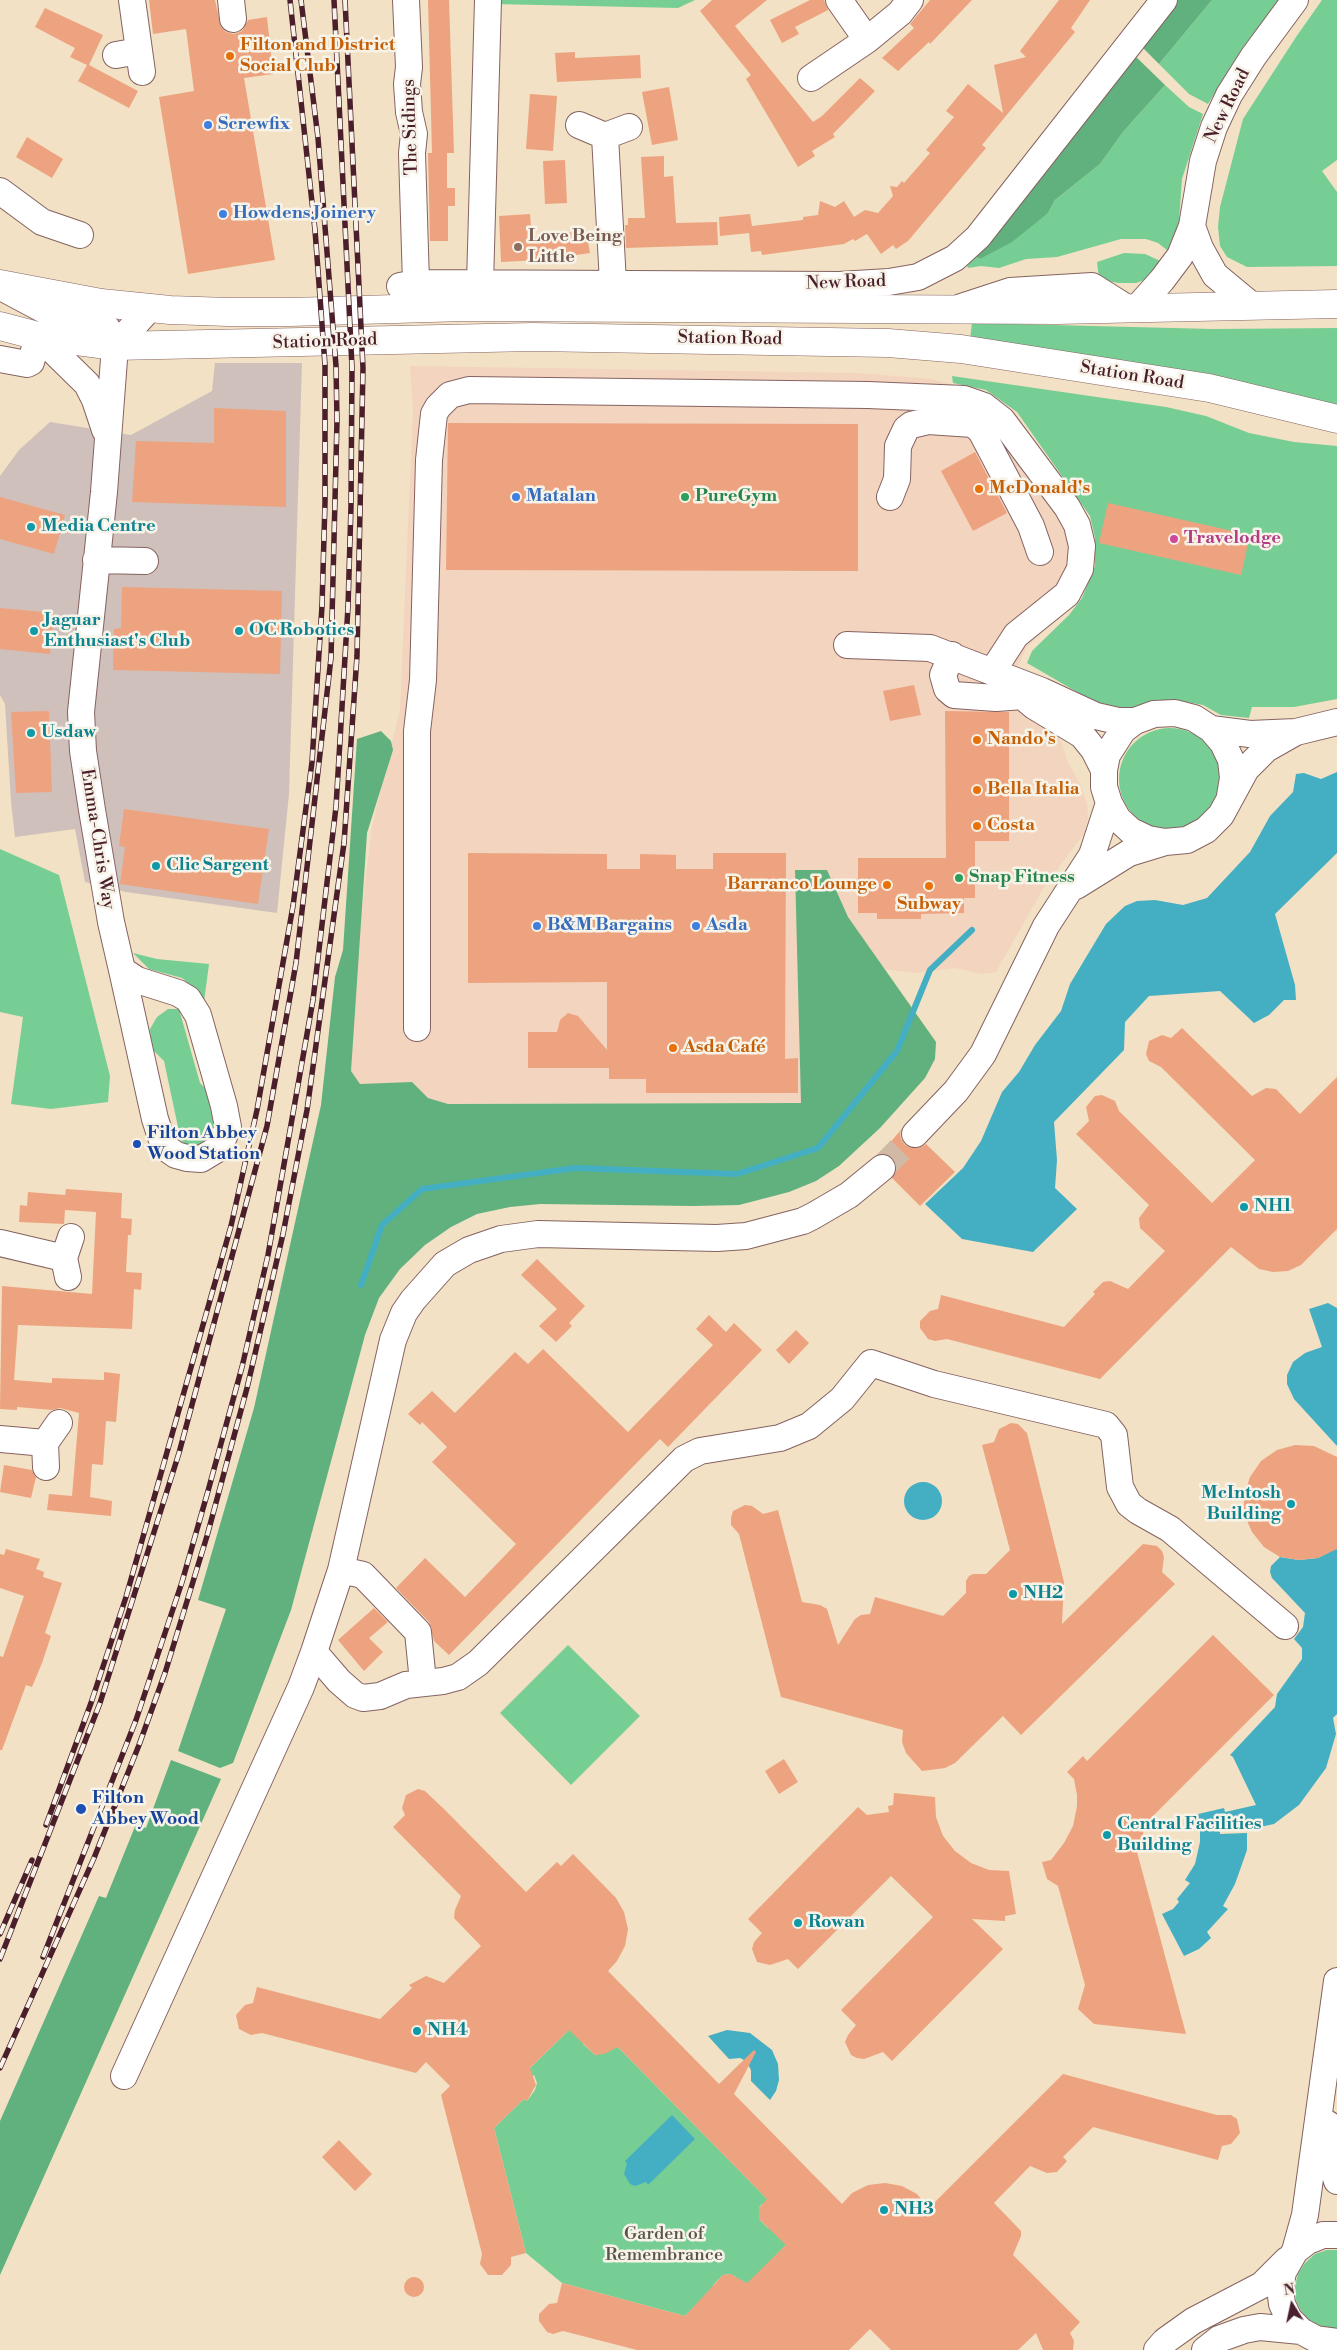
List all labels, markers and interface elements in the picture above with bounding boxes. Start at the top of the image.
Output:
place label: Filton and District Social Club [240,35,395,78]
marker: Filton and District Social Club [224,50,236,62]
street label: New Road [1201,65,1255,147]
street label: The Sidings [399,79,423,175]
place label: Screwfix [218,114,290,136]
marker: Screwfix [202,119,214,131]
place label: Howdens Joinery [233,203,376,225]
marker: Howdens Joinery [217,208,229,220]
place label: Love Being Little [528,226,622,268]
marker: Love Being Little [512,241,524,253]
street label: New Road [806,271,886,295]
street label: Station Road [677,327,783,351]
street label: Station Road [272,329,378,355]
street label: Station Road [1079,357,1185,395]
place label: McDonald's [989,478,1090,500]
marker: McDonald's [973,483,985,495]
place label: Matalan [526,486,596,508]
place label: PureGym [695,486,777,508]
marker: Matalan [510,491,522,503]
marker: PureGym [679,491,691,503]
place label: Media Centre [41,516,156,538]
marker: Media Centre [25,521,37,533]
place label: Travelodge [1184,528,1281,550]
marker: Travelodge [1168,533,1180,545]
place label: Jaguar Enthusiast's Club [44,610,190,652]
place label: OC Robotics [249,620,354,642]
marker: Jaguar Enthusiast's Club [28,625,40,637]
marker: OC Robotics [233,625,245,637]
place label: Usdaw [41,722,96,744]
marker: Usdaw [25,727,37,739]
place label: Nando's [987,729,1056,751]
marker: Nando's [971,734,983,746]
street label: Emma-Chris Way [75,767,119,911]
place label: Bella Italia [987,779,1080,801]
marker: Bella Italia [971,784,983,796]
place label: Costa [987,815,1035,837]
marker: Costa [971,820,983,832]
place label: Clic Sargent [166,855,269,877]
marker: Clic Sargent [150,860,162,872]
place label: Snap Fitness [969,867,1075,889]
marker: Snap Fitness [953,872,965,884]
place label: Barranco Lounge [727,874,877,896]
marker: Barranco Lounge [881,879,893,891]
marker: Subway [923,880,935,892]
place label: Subway [897,894,961,916]
place label: B&M Bargains [547,915,672,937]
place label: Asda [706,915,748,937]
marker: B&M Bargains [531,920,543,932]
marker: Asda [690,920,702,932]
place label: Asda Café [683,1037,766,1059]
marker: Asda Café [667,1042,679,1054]
place label: Filton Abbey Wood Station [147,1123,260,1166]
marker: Filton Abbey Wood Station [131,1138,143,1150]
place label: NH1 [1254,1196,1292,1218]
marker: NH1 [1238,1201,1250,1213]
place label: McIntosh Building [1201,1483,1281,1526]
marker: McIntosh Building [1285,1498,1297,1510]
place label: NH2 [1023,1583,1063,1605]
marker: NH2 [1007,1588,1019,1600]
place label: Filton Abbey Wood [92,1788,199,1830]
marker: Filton Abbey Wood [74,1802,88,1816]
place label: Central Facilities Building [1117,1814,1262,1856]
marker: Central Facilities Building [1101,1829,1113,1841]
place label: Rowan [808,1912,865,1934]
marker: Rowan [792,1917,804,1929]
place label: NH4 [427,2020,468,2042]
marker: NH4 [411,2025,423,2037]
place label: NH3 [894,2199,934,2221]
marker: NH3 [878,2204,890,2216]
park label: Garden of Remembrance [605,2224,723,2266]
north arrow [1267,2280,1317,2330]
text: N [1282,2280,1296,2300]

